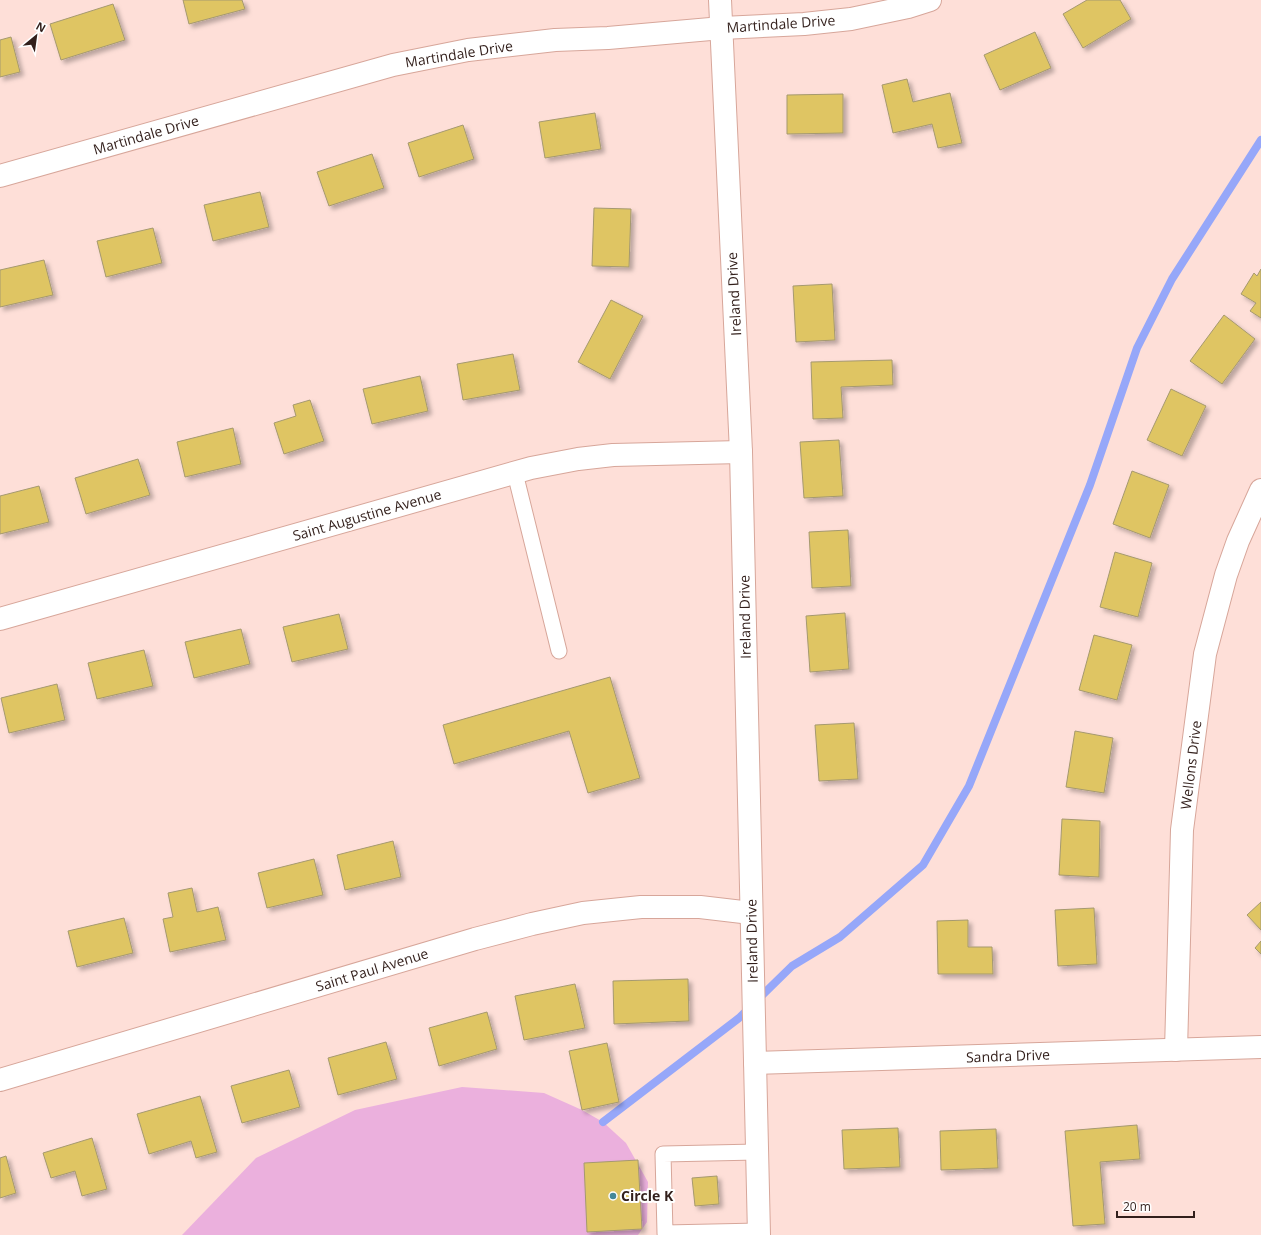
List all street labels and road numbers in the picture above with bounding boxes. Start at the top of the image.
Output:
street label: Martindale Drive [726,10,836,37]
street label: Martindale Drive [404,36,514,71]
street label: Martindale Drive [91,110,201,159]
street label: Ireland Drive [722,252,745,336]
street label: Saint Augustine Avenue [290,484,444,545]
street label: Ireland Drive [734,575,755,659]
street label: Wellons Drive [1176,719,1205,810]
street label: Ireland Drive [741,899,762,983]
street label: Saint Paul Avenue [313,943,431,996]
street label: Sandra Drive [966,1045,1050,1066]

